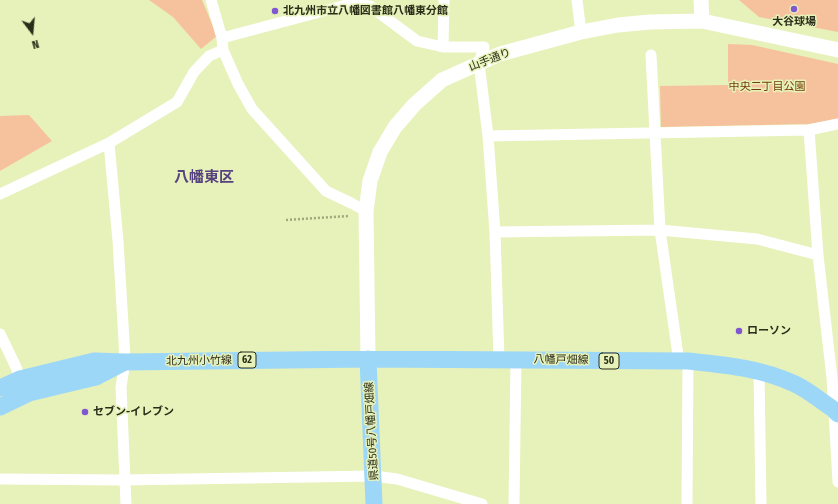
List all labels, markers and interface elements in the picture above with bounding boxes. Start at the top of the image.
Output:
place label: 北九州市立八幡図書館八幡東分館 [283,4,448,18]
marker: 大谷球場 [789,4,799,14]
marker: 北九州市立八幡図書館八幡東分館 [270,6,280,16]
north arrow [12,12,52,52]
place label: 大谷球場 [772,15,816,29]
text: N [30,37,40,51]
street label: 山手通り [467,46,513,74]
park label: 中央二丁目公園 [729,80,805,94]
district label: 八幡東区 [174,169,234,187]
place label: ローソン [747,324,791,338]
marker: ローソン [734,326,744,336]
road number: 62 [238,352,256,368]
street label: 八幡戸畑線 [533,353,589,367]
road number: 50 [599,353,619,369]
street label: 北九州小竹線 [166,354,232,368]
street label: 県道50号八幡戸畑線 [363,381,381,481]
place label: セブン-イレブン [93,405,174,419]
marker: セブン-イレブン [80,407,90,417]

